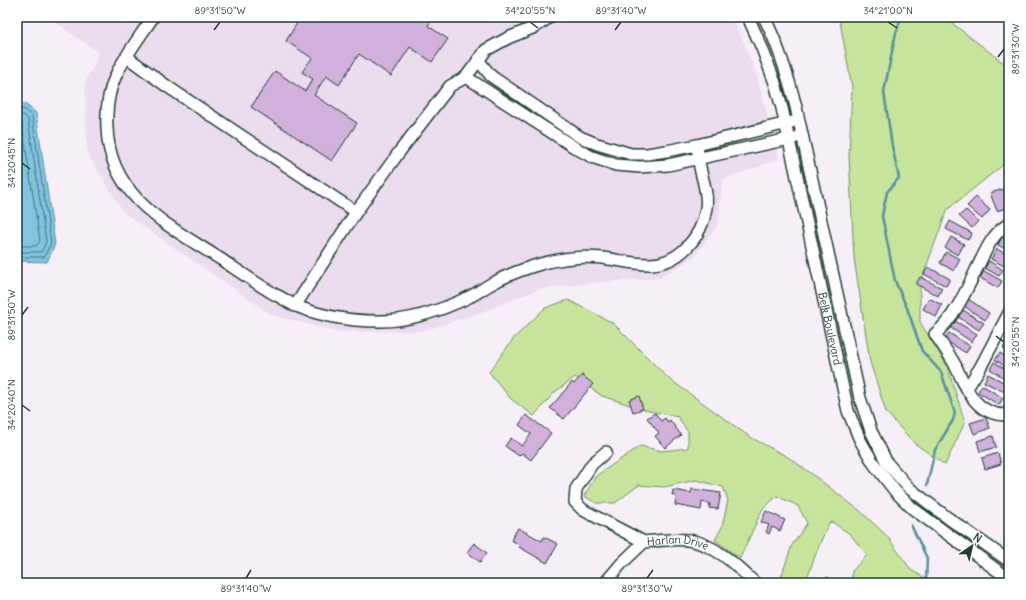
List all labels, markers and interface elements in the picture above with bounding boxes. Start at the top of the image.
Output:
text: 89°31'50"W [194,4,246,17]
text: 34°20'55"N [505,4,555,17]
text: 89°31'40"W [596,4,646,17]
text: 34°21'00"N [863,4,913,17]
text: 89°31'30"W [1009,23,1022,75]
text: 34°20'45"N [5,138,18,188]
text: 89°31'50"W [5,289,18,341]
street label: Belk Boulevard [815,291,845,367]
text: 34°20'55"N [1009,317,1022,367]
text: 34°20'40"N [5,379,18,431]
north arrow [952,526,992,566]
text: N [971,530,985,546]
street label: Harlan Drive [646,532,711,553]
text: 89°31'40"W [221,582,271,595]
text: 89°31'30"W [621,582,673,595]

